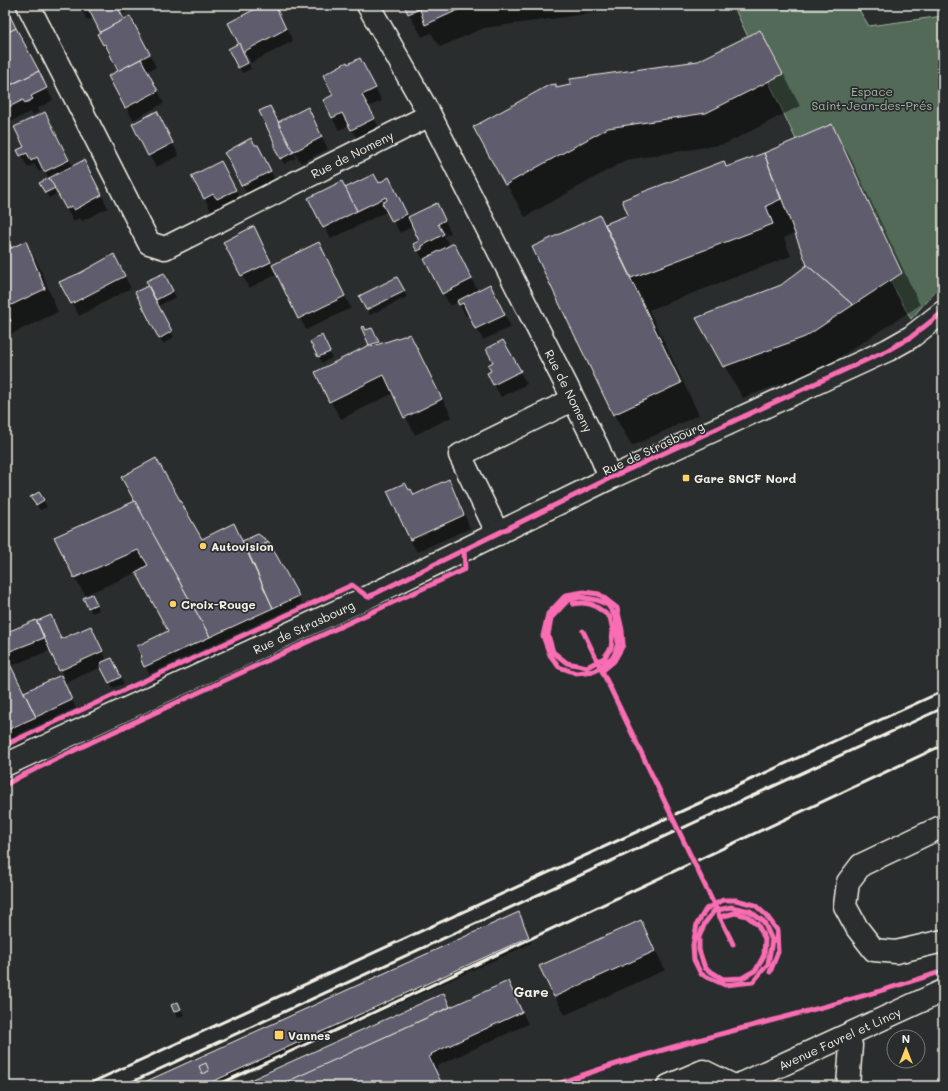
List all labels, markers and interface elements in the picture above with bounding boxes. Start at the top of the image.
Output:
park label: Espace Saint-Jean-des-Prés [812,83,933,113]
street label: Rue de Nomeny [308,127,396,182]
street label: Rue de Nomeny [542,347,597,435]
street label: Rue de Strasbourg [600,417,706,479]
place label: Gare SNCF Nord [694,470,797,486]
marker: Gare SNCF Nord [681,473,691,483]
place label: Autovision [211,538,274,554]
marker: Autovision [198,541,208,551]
place label: Croix-Rouge [181,596,256,612]
street label: Rue de Strasbourg [250,596,357,657]
marker: Croix-Rouge [168,599,178,609]
district label: Gare [513,982,549,1001]
street label: Avenue Favrel et Lincy [776,1003,903,1073]
place label: Vannes [288,1027,330,1043]
marker: Vannes [273,1029,285,1041]
north arrow [886,1029,926,1069]
text: N [902,1031,910,1046]

